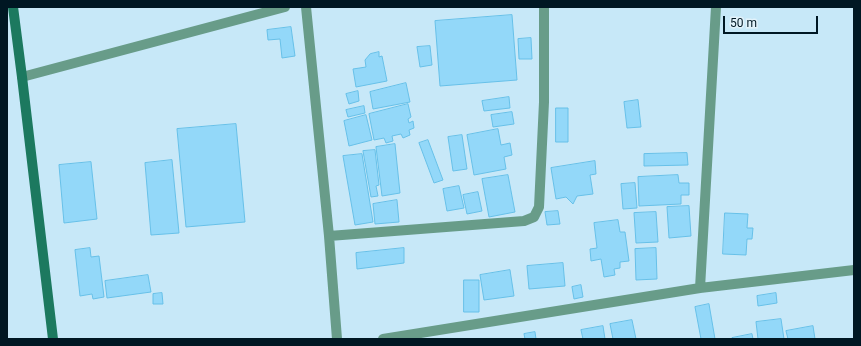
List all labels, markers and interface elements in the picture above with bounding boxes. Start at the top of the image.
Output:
scale bar [725,8,820,34]
text: 50 m [730,16,757,30]

